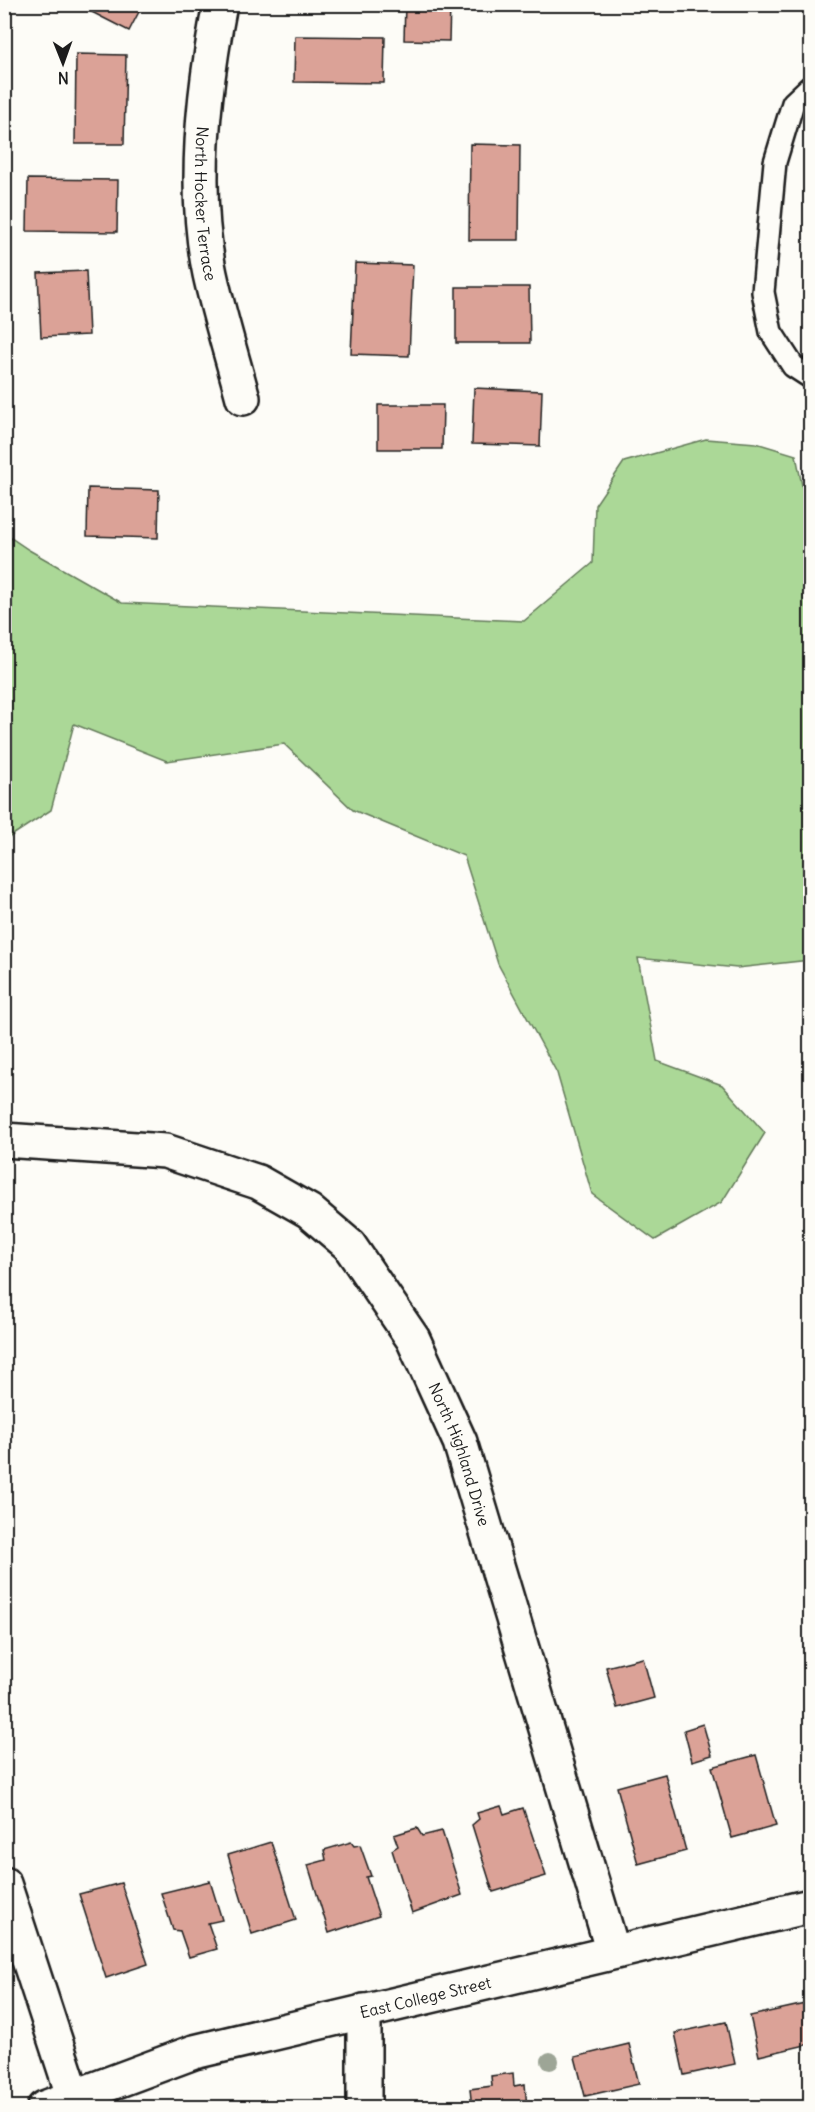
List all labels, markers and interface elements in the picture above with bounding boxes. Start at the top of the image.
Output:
north arrow [33,33,93,93]
text: N [58,68,69,88]
street label: North Hocker Terrace [191,126,221,283]
street label: North Highland Drive [424,1379,495,1528]
street label: East College Street [358,1972,494,2022]

